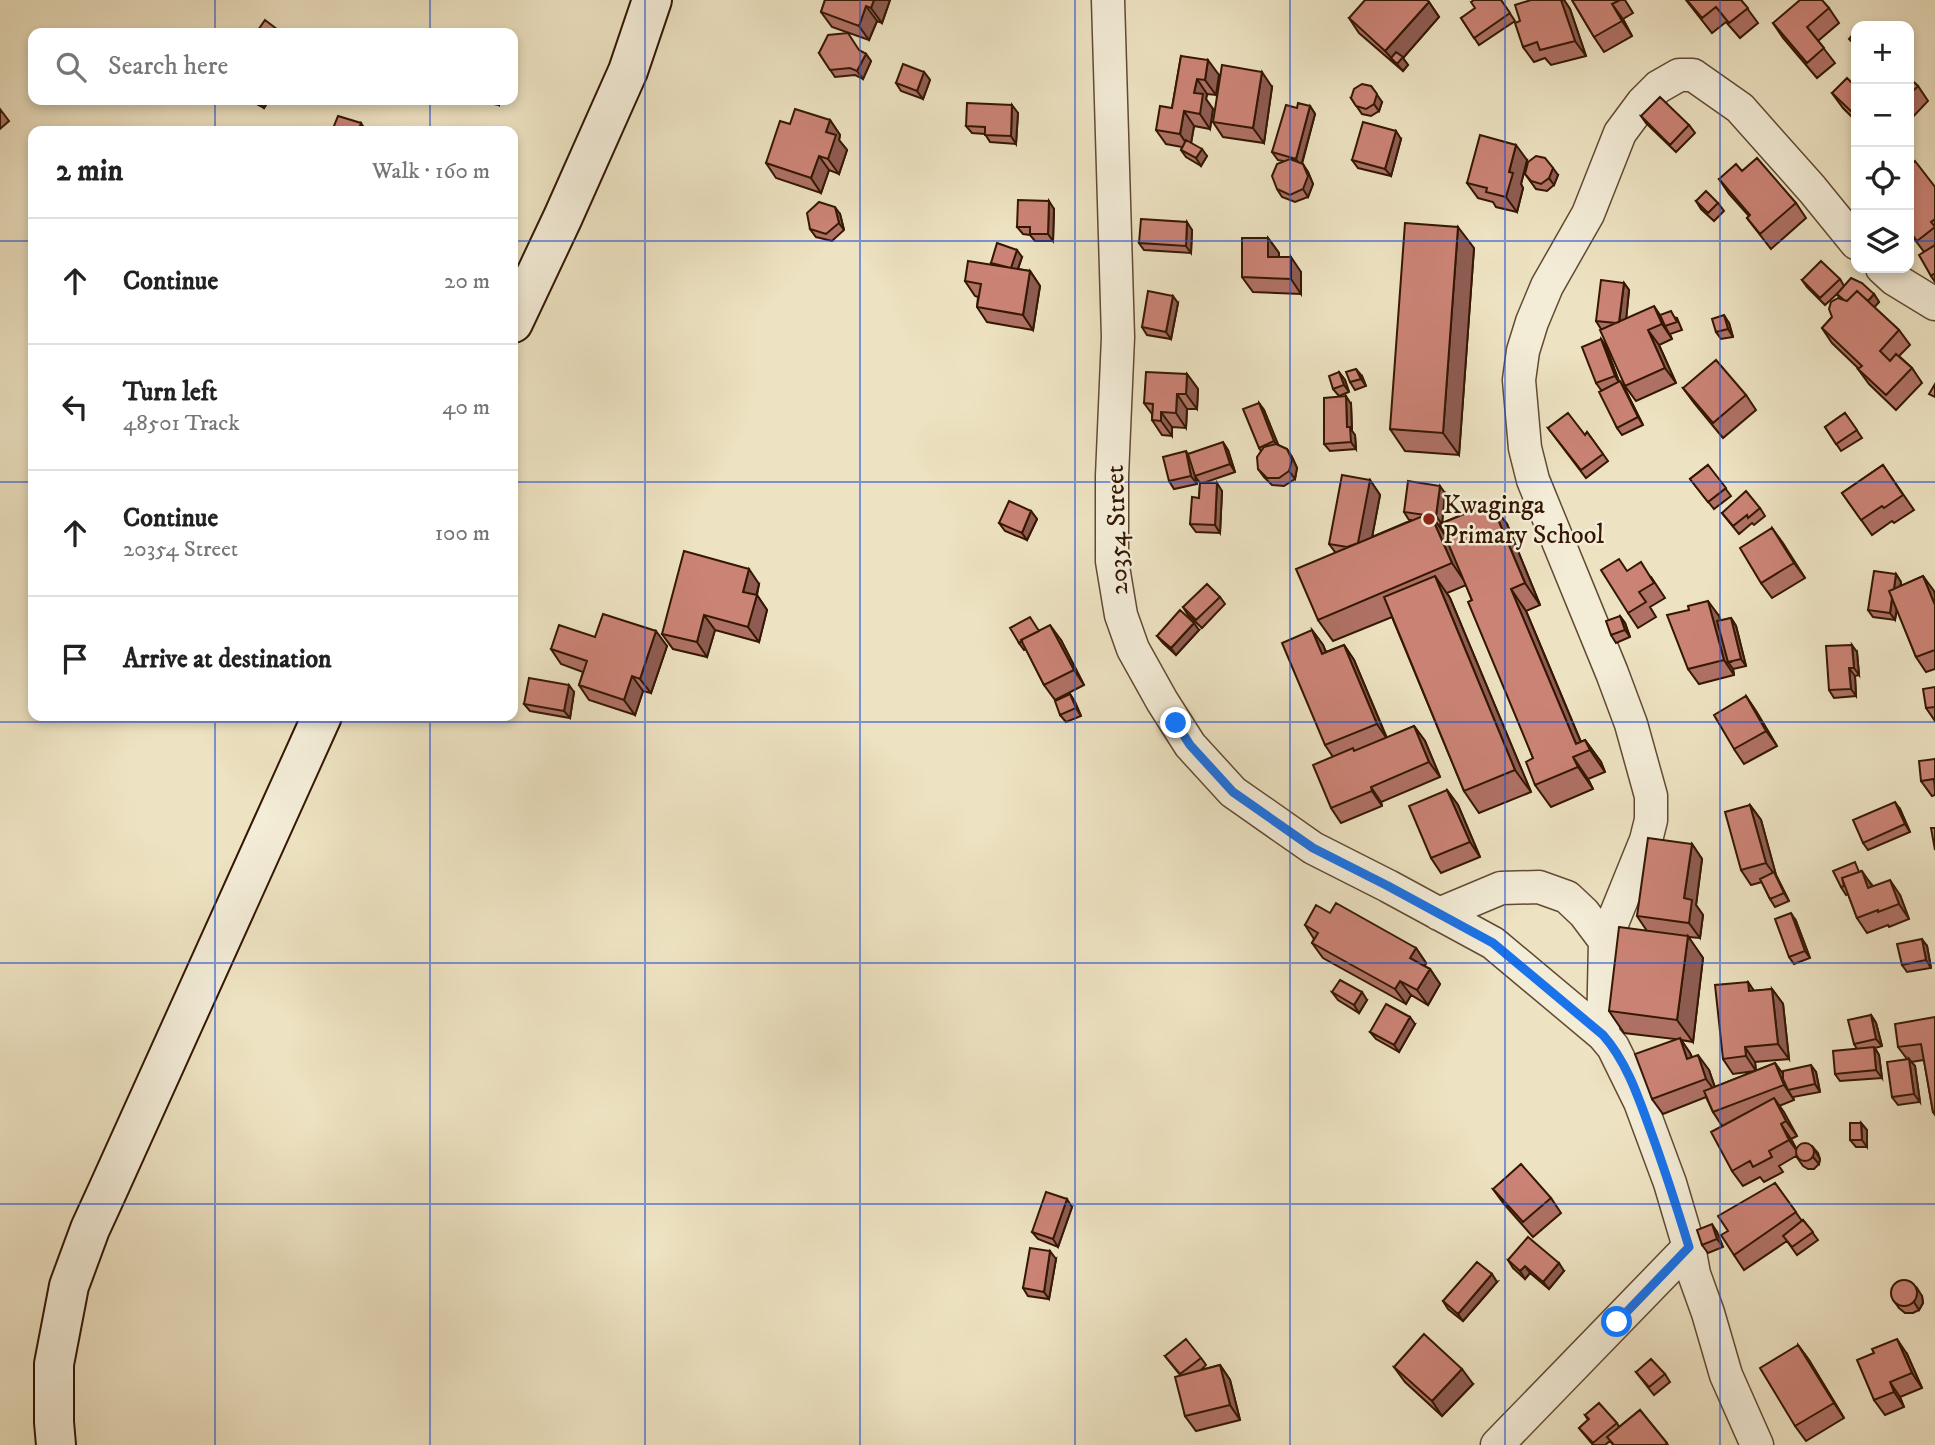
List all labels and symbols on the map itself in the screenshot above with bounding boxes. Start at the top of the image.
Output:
street label: 20354 Street [1099,464,1136,596]
place label: Kwaginga Primary School [1443,489,1604,552]
marker: Kwaginga Primary School [1421,511,1437,527]
route end [1160,707,1191,738]
route start [1601,1306,1632,1337]

